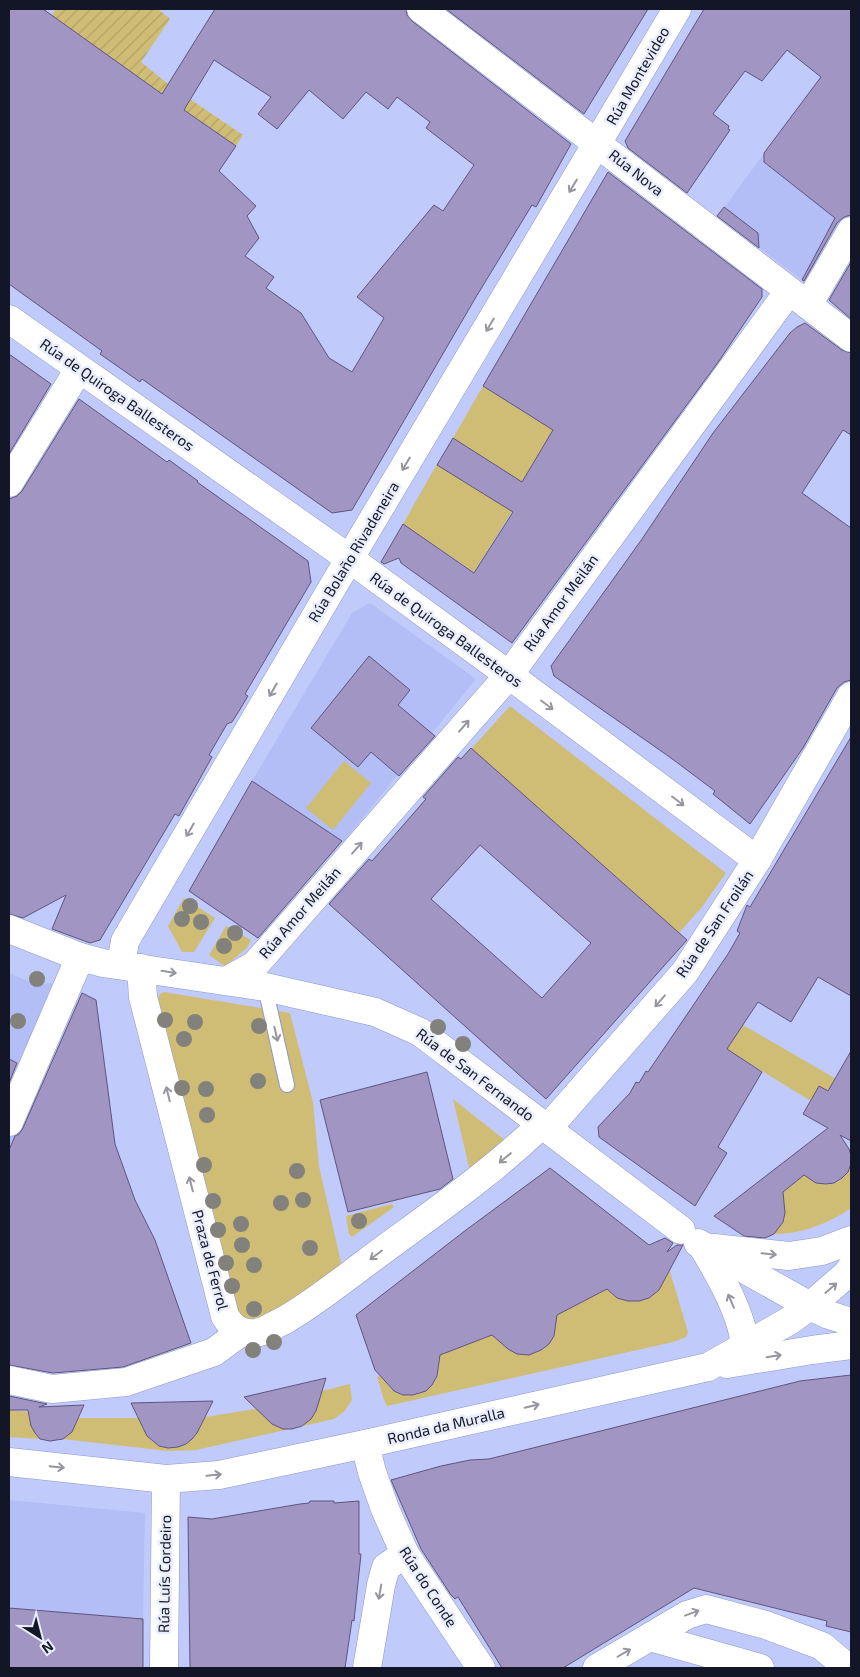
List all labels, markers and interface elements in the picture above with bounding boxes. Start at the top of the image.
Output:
street label: Rúa Montevideo [602,23,673,128]
street label: Rúa Nova [606,145,668,199]
one-way arrow [568,178,578,192]
one-way arrow [484,317,494,332]
street label: Rúa de Quiroga Ballesteros [37,334,198,455]
one-way arrow [401,457,411,471]
street label: Rúa Bolaño Rivadeneira [304,478,402,625]
street label: Rúa Amor Meilán [519,550,601,654]
street label: Rúa de Quiroga Ballesteros [366,568,526,691]
one-way arrow [267,682,277,697]
one-way arrow [540,699,553,710]
one-way arrow [459,719,470,732]
one-way arrow [671,796,684,807]
one-way arrow [185,822,195,837]
one-way arrow [352,842,363,855]
street label: Rúa Amor Meilán [255,863,344,962]
street label: Rúa de San Froilán [672,866,757,980]
one-way arrow [161,968,177,978]
one-way arrow [654,994,665,1007]
street label: Rúa de San Fernando [413,1024,538,1124]
one-way arrow [272,1026,281,1042]
one-way arrow [162,1086,172,1102]
one-way arrow [499,1152,512,1163]
one-way arrow [185,1176,195,1192]
street label: Praza de Ferrol [189,1208,233,1312]
one-way arrow [761,1249,777,1258]
one-way arrow [370,1250,383,1261]
one-way arrow [825,1282,838,1293]
one-way arrow [725,1294,735,1309]
one-way arrow [765,1351,781,1361]
one-way arrow [524,1401,540,1410]
street label: Ronda da Muralla [385,1403,506,1447]
one-way arrow [49,1462,65,1472]
one-way arrow [206,1470,222,1480]
street label: Rúa Luís Cordeiro [154,1515,174,1633]
street label: Rúa do Conde [396,1543,462,1630]
one-way arrow [375,1583,385,1599]
one-way arrow [684,1608,699,1618]
north arrow [15,1612,65,1662]
text: N [39,1638,57,1658]
one-way arrow [616,1647,630,1657]

